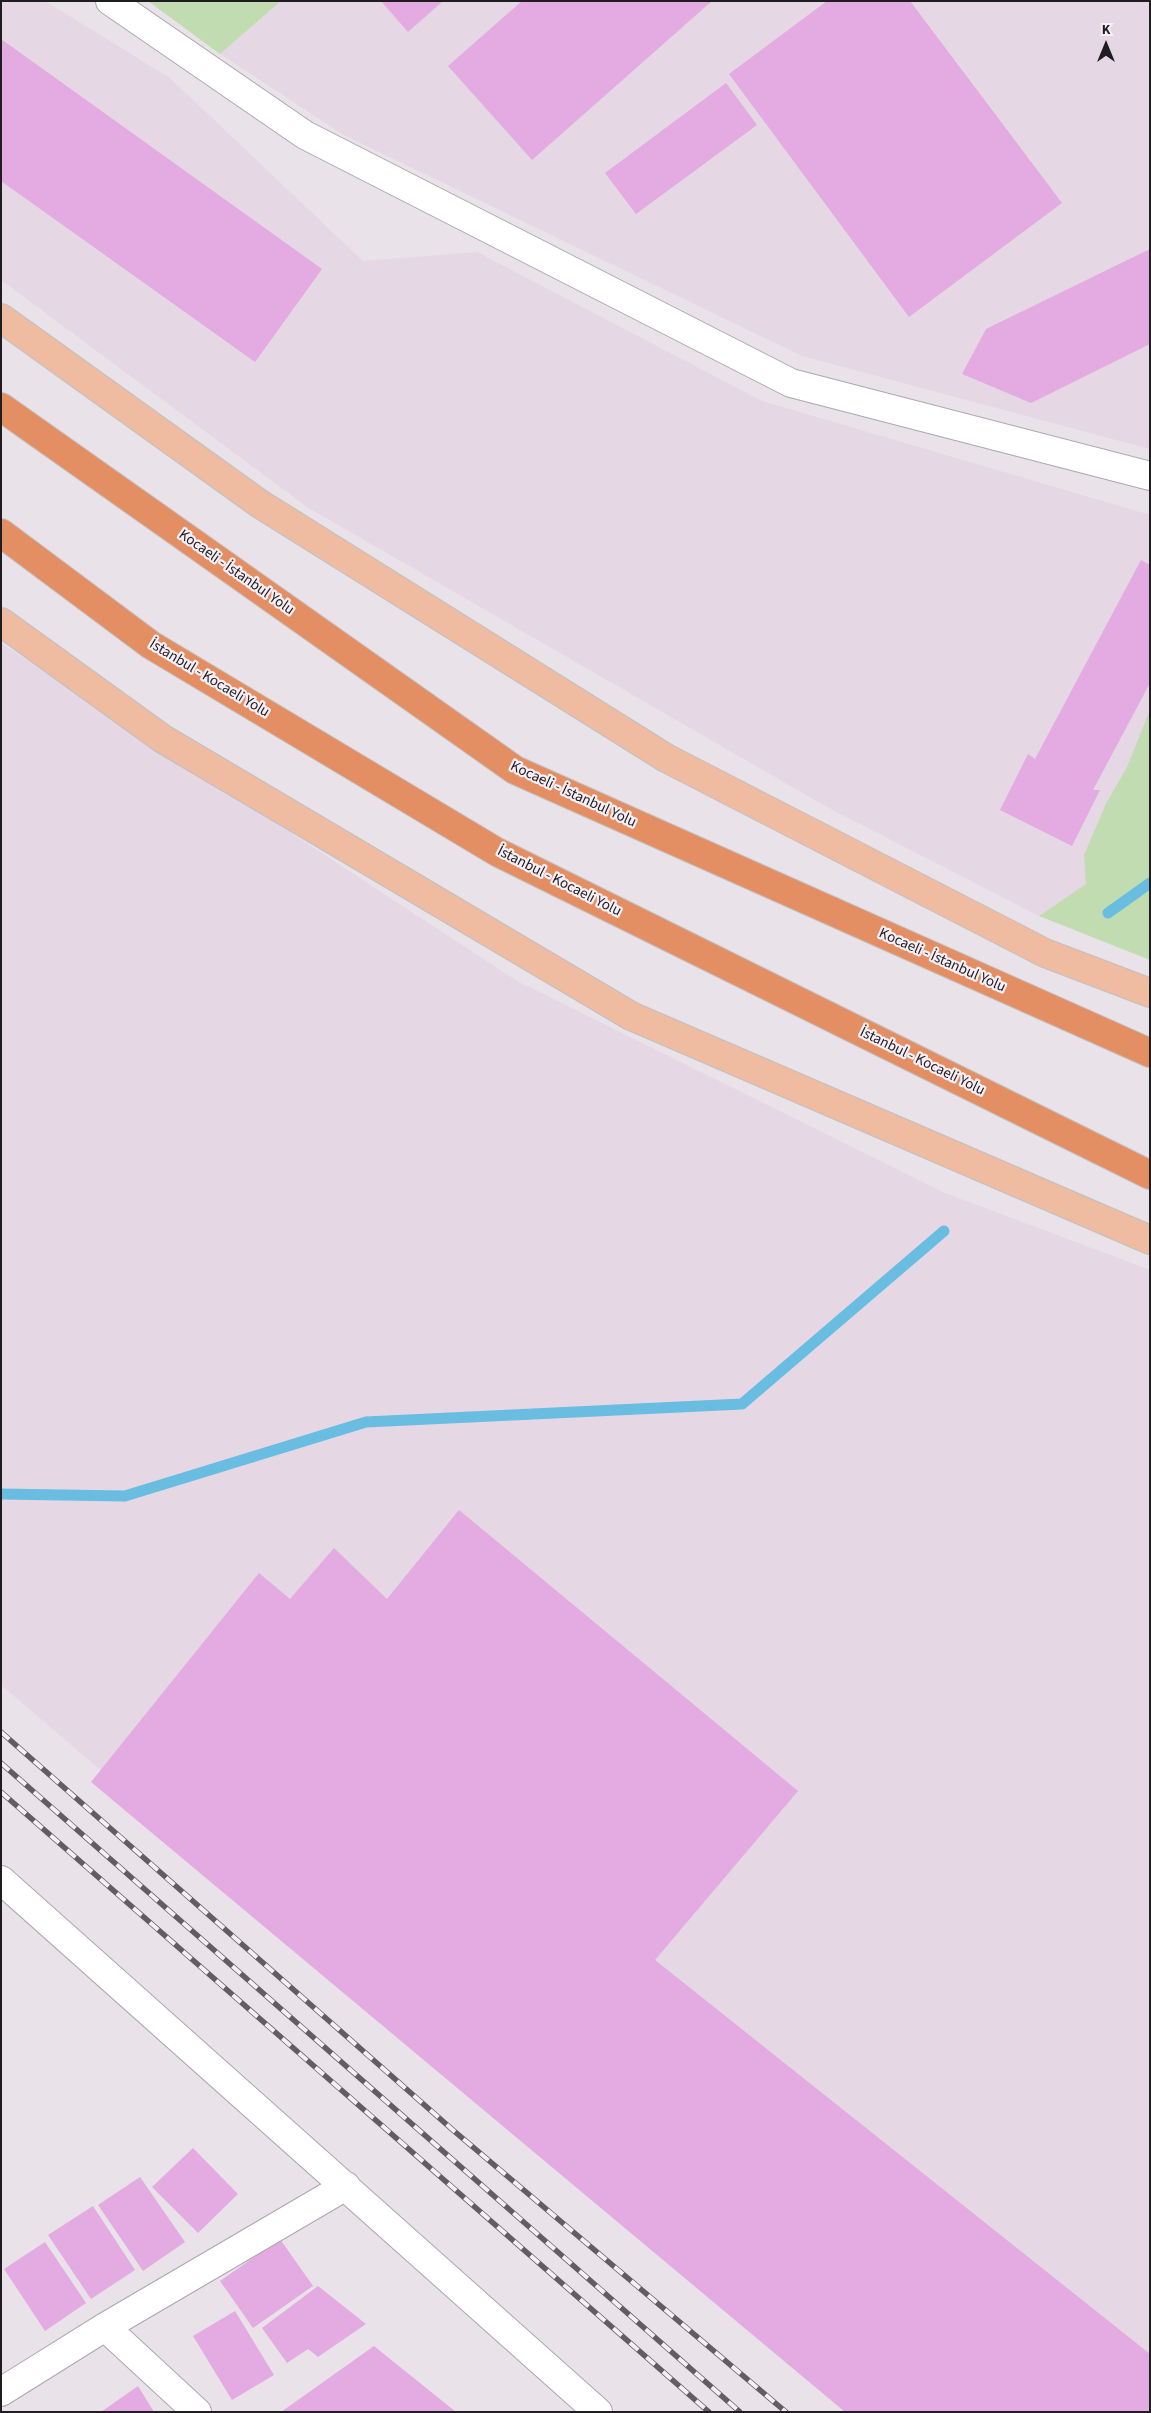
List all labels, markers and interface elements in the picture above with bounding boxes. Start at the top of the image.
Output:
north arrow [1081,20,1131,70]
text: K [1102,20,1110,40]
street label: Kocaeli - İstanbul Yolu [175,526,297,620]
street label: İstanbul - Kocaeli Yolu [146,636,272,722]
street label: Kocaeli - İstanbul Yolu [507,758,639,832]
street label: İstanbul - Kocaeli Yolu [494,843,624,921]
street label: Kocaeli - İstanbul Yolu [876,925,1008,997]
street label: İstanbul - Kocaeli Yolu [857,1024,987,1100]

